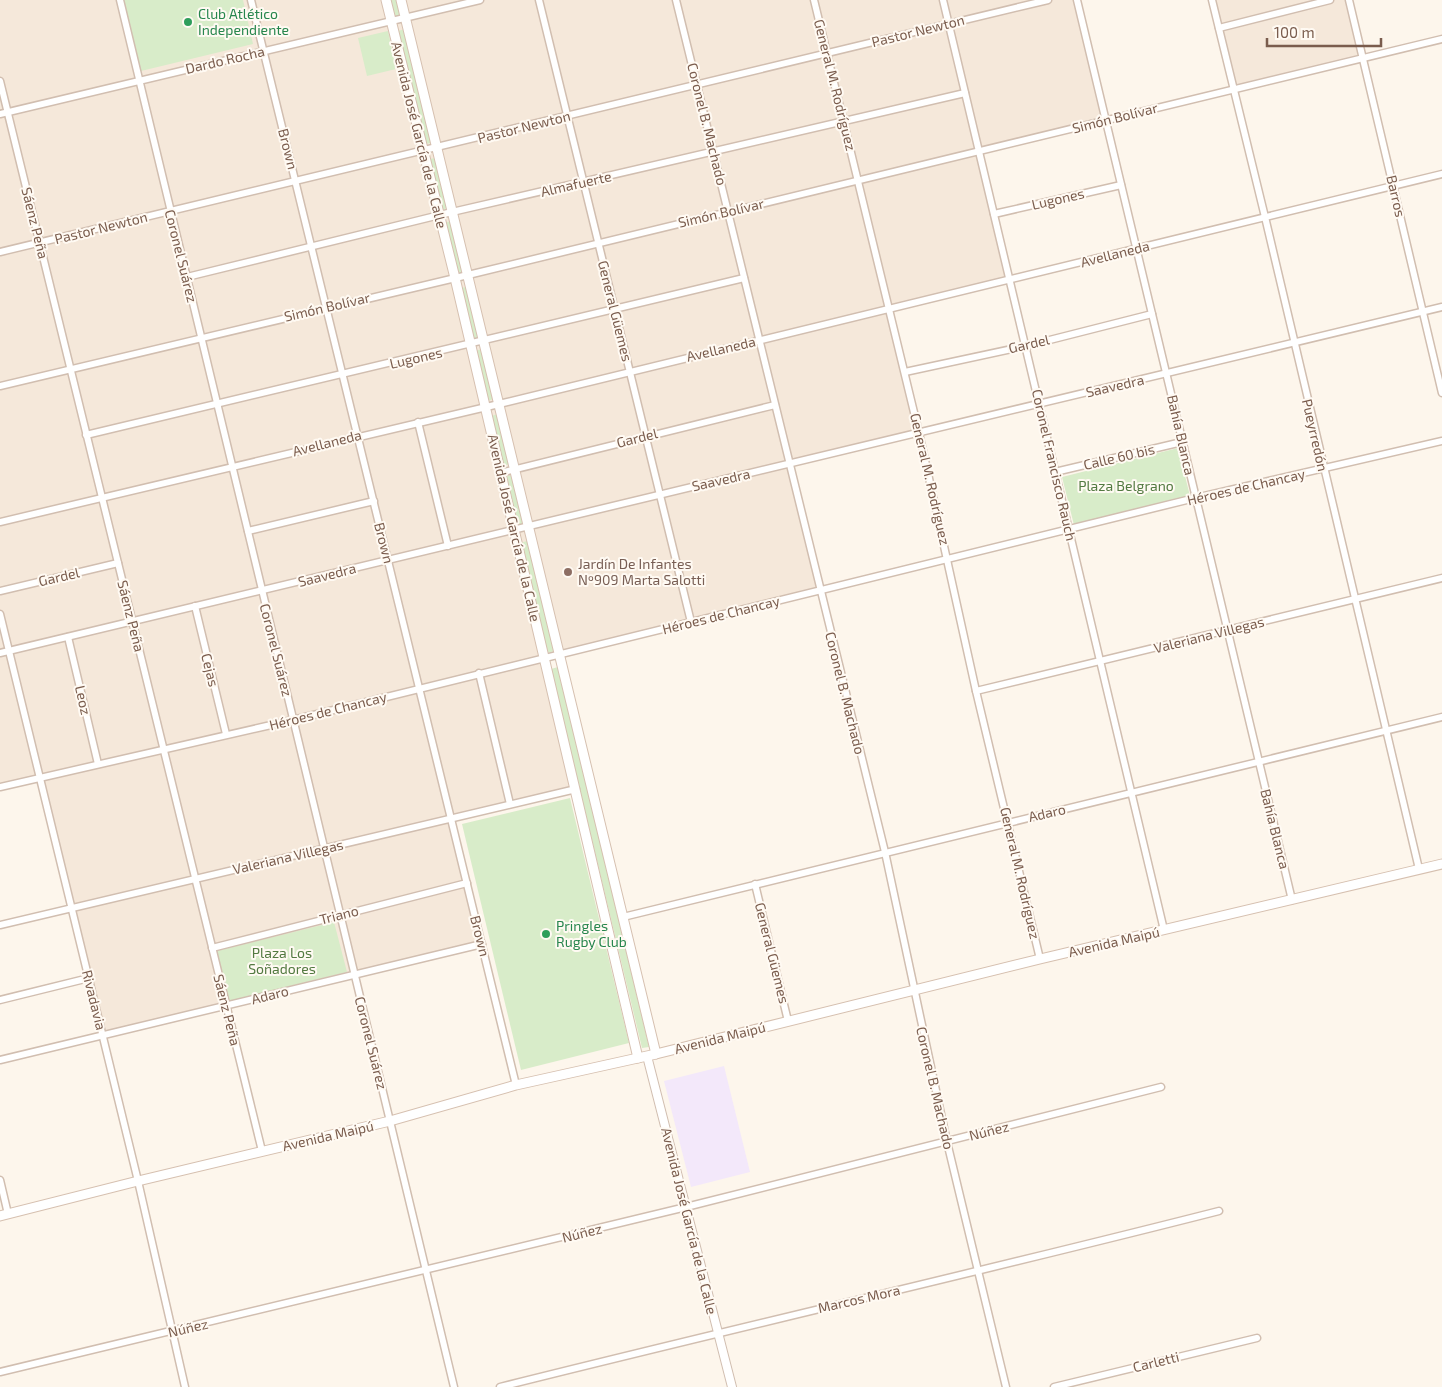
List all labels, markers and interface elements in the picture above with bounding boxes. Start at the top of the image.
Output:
place label: Club Atlético Independiente [198,5,289,38]
street label: Pastor Newton [870,11,966,50]
scale bar [1267,15,1381,47]
marker: Club Atlético Independiente [182,16,194,28]
street label: General M. Rodríguez [811,17,860,152]
text: 100 m [1274,23,1315,41]
street label: Avenida José García de la Calle [388,40,451,230]
street label: Dardo Rocha [184,42,266,77]
street label: Coronel B. Machado [684,61,731,187]
street label: Simón Bolívar [1070,99,1160,136]
street label: Pastor Newton [476,107,572,146]
street label: Brown [275,127,302,171]
street label: Almafuerte [539,167,613,200]
street label: Barros [1383,173,1410,218]
street label: Lugones [1030,184,1086,213]
street label: Sáenz Peña [18,185,53,260]
street label: Simón Bolívar [676,194,766,231]
street label: Coronel Suárez [162,207,201,304]
street label: Pastor Newton [53,208,149,247]
street label: Avellaneda [1079,237,1151,270]
street label: General Güemes [595,259,636,363]
street label: Simón Bolívar [282,288,372,325]
street label: Gardel [1007,330,1052,356]
street label: Avellaneda [685,332,757,365]
street label: Lugones [388,343,444,372]
street label: Saavedra [1084,371,1146,400]
street label: Coronel Francisco Rauch [1029,387,1080,542]
street label: Bahía Blanca [1164,393,1199,477]
street label: Pueyrredón [1299,397,1332,473]
street label: General M. Rodríguez [907,411,954,547]
street label: Gardel [615,424,660,451]
street label: Avellaneda [291,426,363,459]
street label: Avenida José García de la Calle [485,432,544,623]
street label: Calle 60 bis [1082,440,1156,473]
street label: Saavedra [690,465,752,494]
street label: Héroes de Chancay [1185,465,1307,508]
park label: Plaza Belgrano [1078,477,1174,494]
street label: Brown [371,521,398,565]
place label: Jardín De Infantes Nº909 Marta Salotti [578,555,705,588]
street label: Saavedra [296,559,358,590]
street label: Gardel [37,563,82,589]
marker: Jardín De Infantes Nº909 Marta Salotti [562,566,574,578]
street label: Sáenz Peña [114,578,149,653]
street label: Héroes de Chancay [660,592,782,637]
street label: Coronel Suárez [257,601,296,698]
street label: Valeriana Villegas [1152,613,1266,656]
street label: Coronel B. Machado [822,630,869,756]
street label: Cejas [198,651,223,688]
street label: Leoz [72,683,95,716]
street label: Héroes de Chancay [267,688,389,733]
street label: Bahía Blanca [1257,787,1294,871]
street label: Adaro [1027,800,1067,825]
street label: General M. Rodríguez [997,805,1044,941]
street label: Valeriana Villegas [231,835,345,878]
street label: Triano [318,901,360,928]
street label: General Güemes [752,901,793,1005]
street label: Brown [467,914,494,958]
place label: Pringles Rugby Club [556,917,627,950]
street label: Avenida Maipú [1067,923,1161,960]
marker: Pringles Rugby Club [540,928,552,940]
park label: Plaza Los Soñadores [248,944,316,977]
street label: Rivadavia [79,968,110,1032]
street label: Sáenz Peña [210,972,245,1047]
street label: Adaro [249,982,290,1007]
street label: Coronel Suárez [352,994,391,1091]
street label: Avenida Maipú [673,1018,767,1057]
street label: Coronel B. Machado [913,1025,958,1151]
street label: Avenida Maipú [281,1117,375,1154]
street label: Núñez [967,1117,1011,1144]
street label: Avenida José García de la Calle [658,1126,721,1316]
street label: Núñez [560,1219,604,1246]
street label: Marcos Mora [816,1281,902,1316]
street label: Núñez [166,1315,210,1340]
street label: Carletti [1131,1348,1181,1375]

